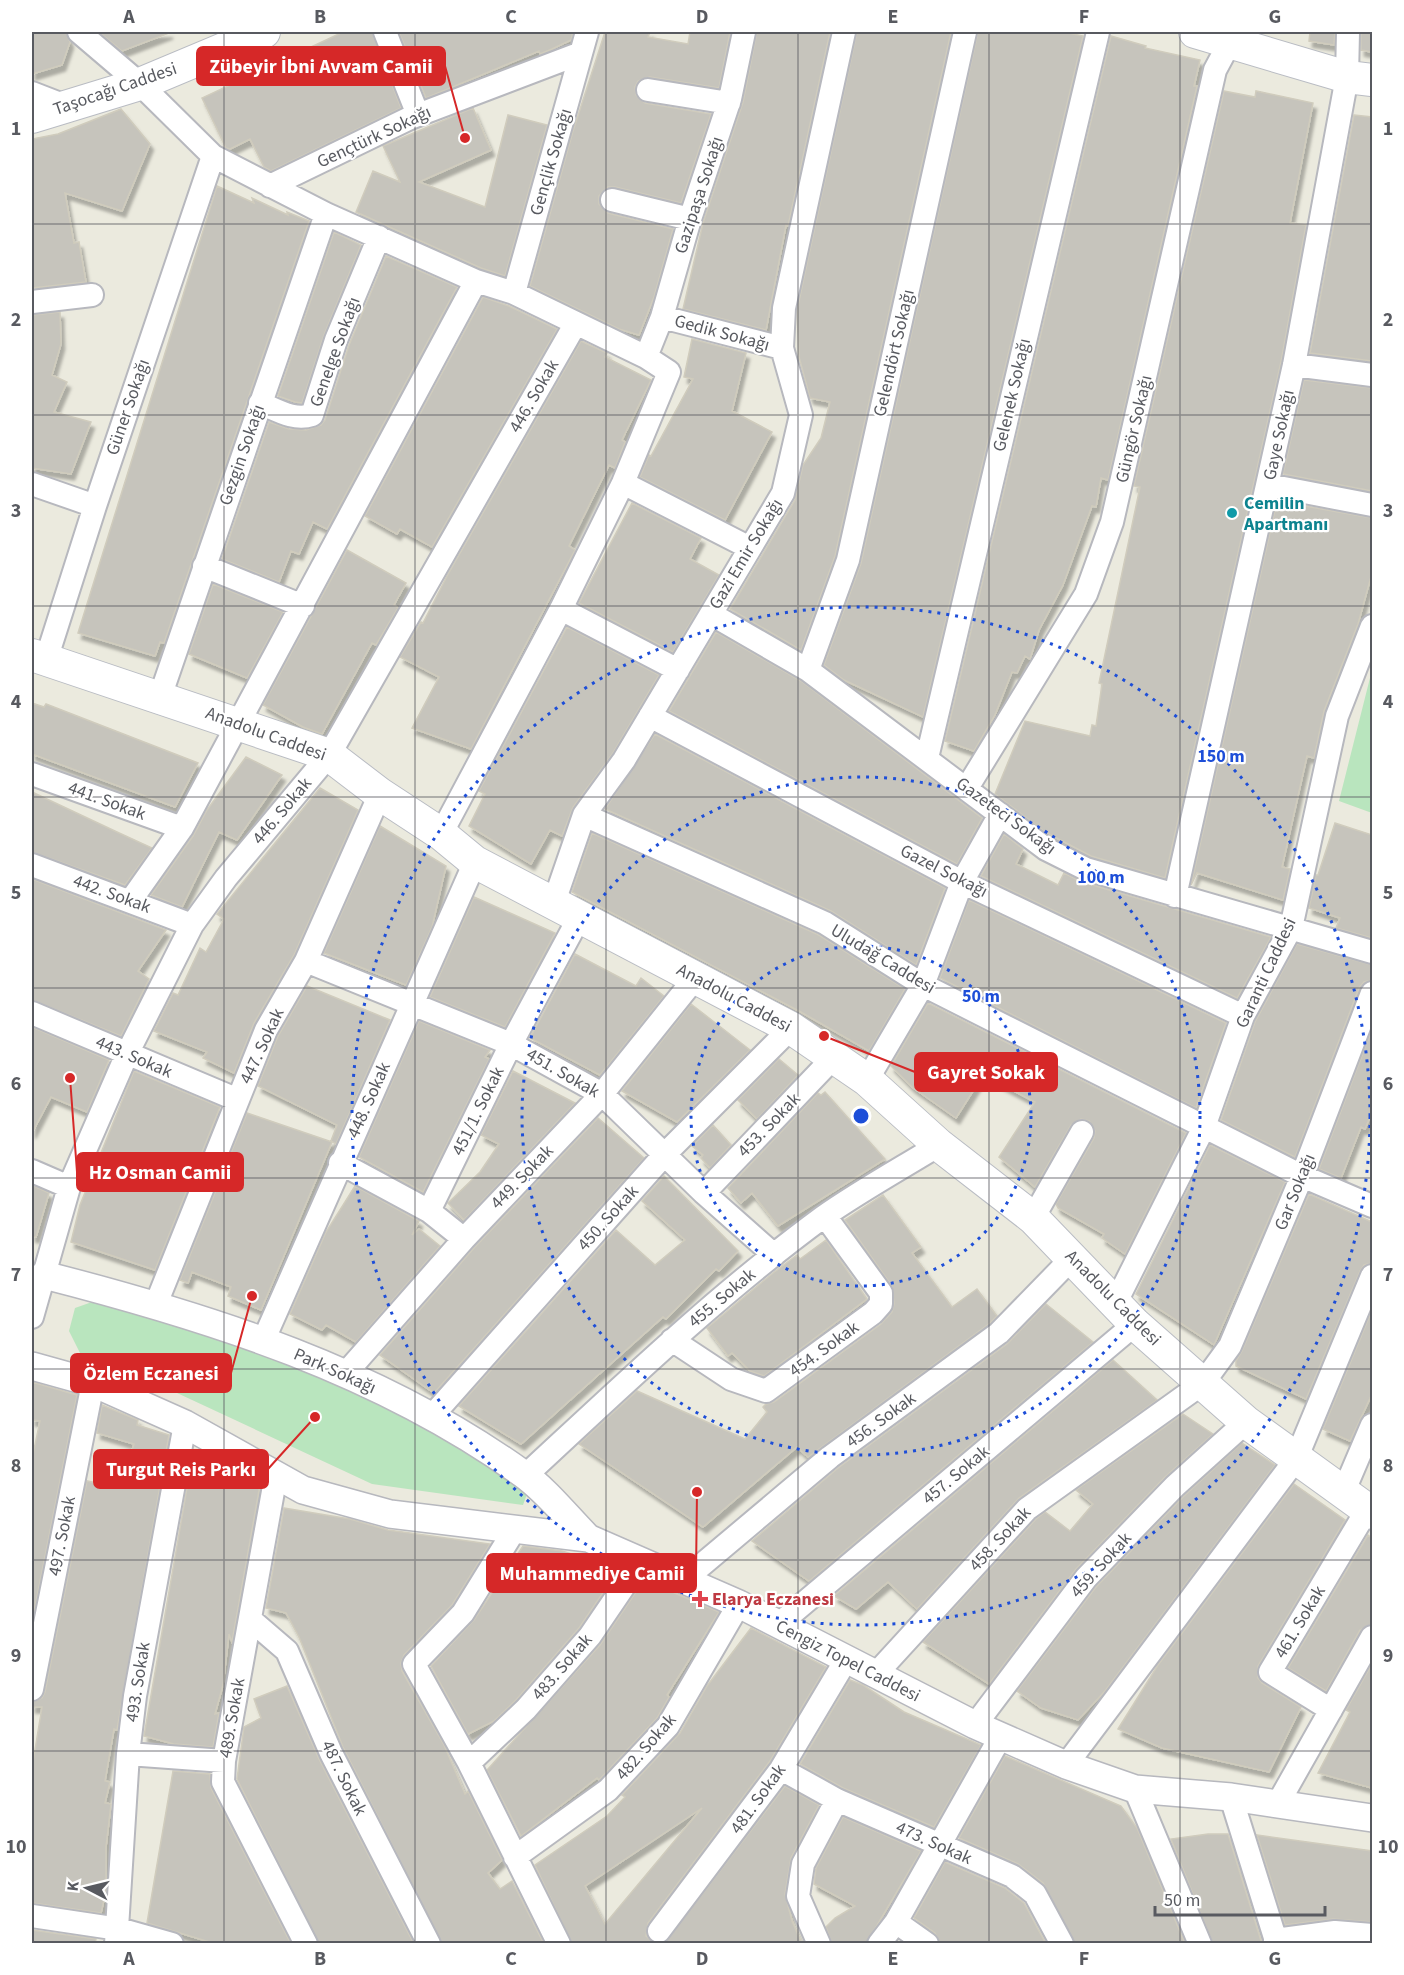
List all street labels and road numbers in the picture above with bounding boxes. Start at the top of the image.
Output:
street label: Taşocağı Caddesi [50,56,180,122]
street label: Gençtürk Sokağı [313,100,435,174]
street label: Gençlik Sokağı [524,106,578,218]
street label: Gazipaşa Sokağı [668,133,730,257]
street label: Gelendört Sokağı [867,287,921,419]
street label: Genelge Sokağı [304,293,366,411]
street label: Gedik Sokağı [672,308,772,358]
street label: Gelenek Sokağı [987,336,1037,454]
street label: 446. Sokak [503,355,565,437]
street label: Güner Sokağı [100,356,156,458]
street label: Güngör Sokağı [1109,373,1159,485]
street label: Gaye Sokağı [1257,388,1301,482]
street label: Gezgin Sokağı [213,401,271,509]
street label: Gazi Emir Sokağı [703,494,789,614]
street label: Anadolu Caddesi [202,701,330,767]
street label: Gazeteci Sokağı [951,771,1061,861]
street label: 446. Sokak [246,772,318,850]
street label: 441. Sokak [65,775,149,827]
street label: Gazel Sokağı [896,838,992,904]
street label: 442. Sokak [70,868,154,920]
street label: Garanti Caddesi [1229,914,1303,1032]
street label: Uludağ Caddesi [826,918,940,1000]
street label: Anadolu Caddesi [672,957,796,1039]
street label: 447. Sokak [234,1004,290,1088]
street label: 443. Sokak [92,1030,176,1084]
street label: 451. Sokak [522,1042,604,1104]
street label: 448. Sokak [341,1058,397,1142]
street label: 451/1. Sokak [446,1062,510,1160]
street label: 453. Sokak [732,1087,806,1163]
street label: 449. Sokak [485,1139,559,1215]
street label: Gar Sokağı [1268,1150,1322,1234]
street label: 450. Sokak [572,1179,644,1256]
street label: Anadolu Caddesi [1059,1244,1167,1352]
street label: 455. Sokak [683,1262,761,1334]
street label: 454. Sokak [784,1315,864,1383]
street label: Park Sokağı [290,1342,380,1400]
street label: 456. Sokak [841,1386,921,1454]
street label: 457. Sokak [917,1439,995,1511]
street label: 497. Sokak [42,1494,82,1578]
street label: 458. Sokak [963,1501,1037,1577]
street label: 459. Sokak [1065,1526,1137,1603]
street label: 461. Sokak [1268,1581,1332,1663]
street label: Cengiz Topel Caddesi [771,1614,925,1708]
street label: 483. Sokak [526,1628,598,1706]
street label: 493. Sokak [119,1640,157,1724]
street label: 489. Sokak [213,1676,251,1760]
street label: 482. Sokak [610,1708,682,1786]
street label: 487. Sokak [315,1736,373,1820]
street label: 481. Sokak [724,1759,792,1839]
street label: 473. Sokak [892,1815,976,1871]

